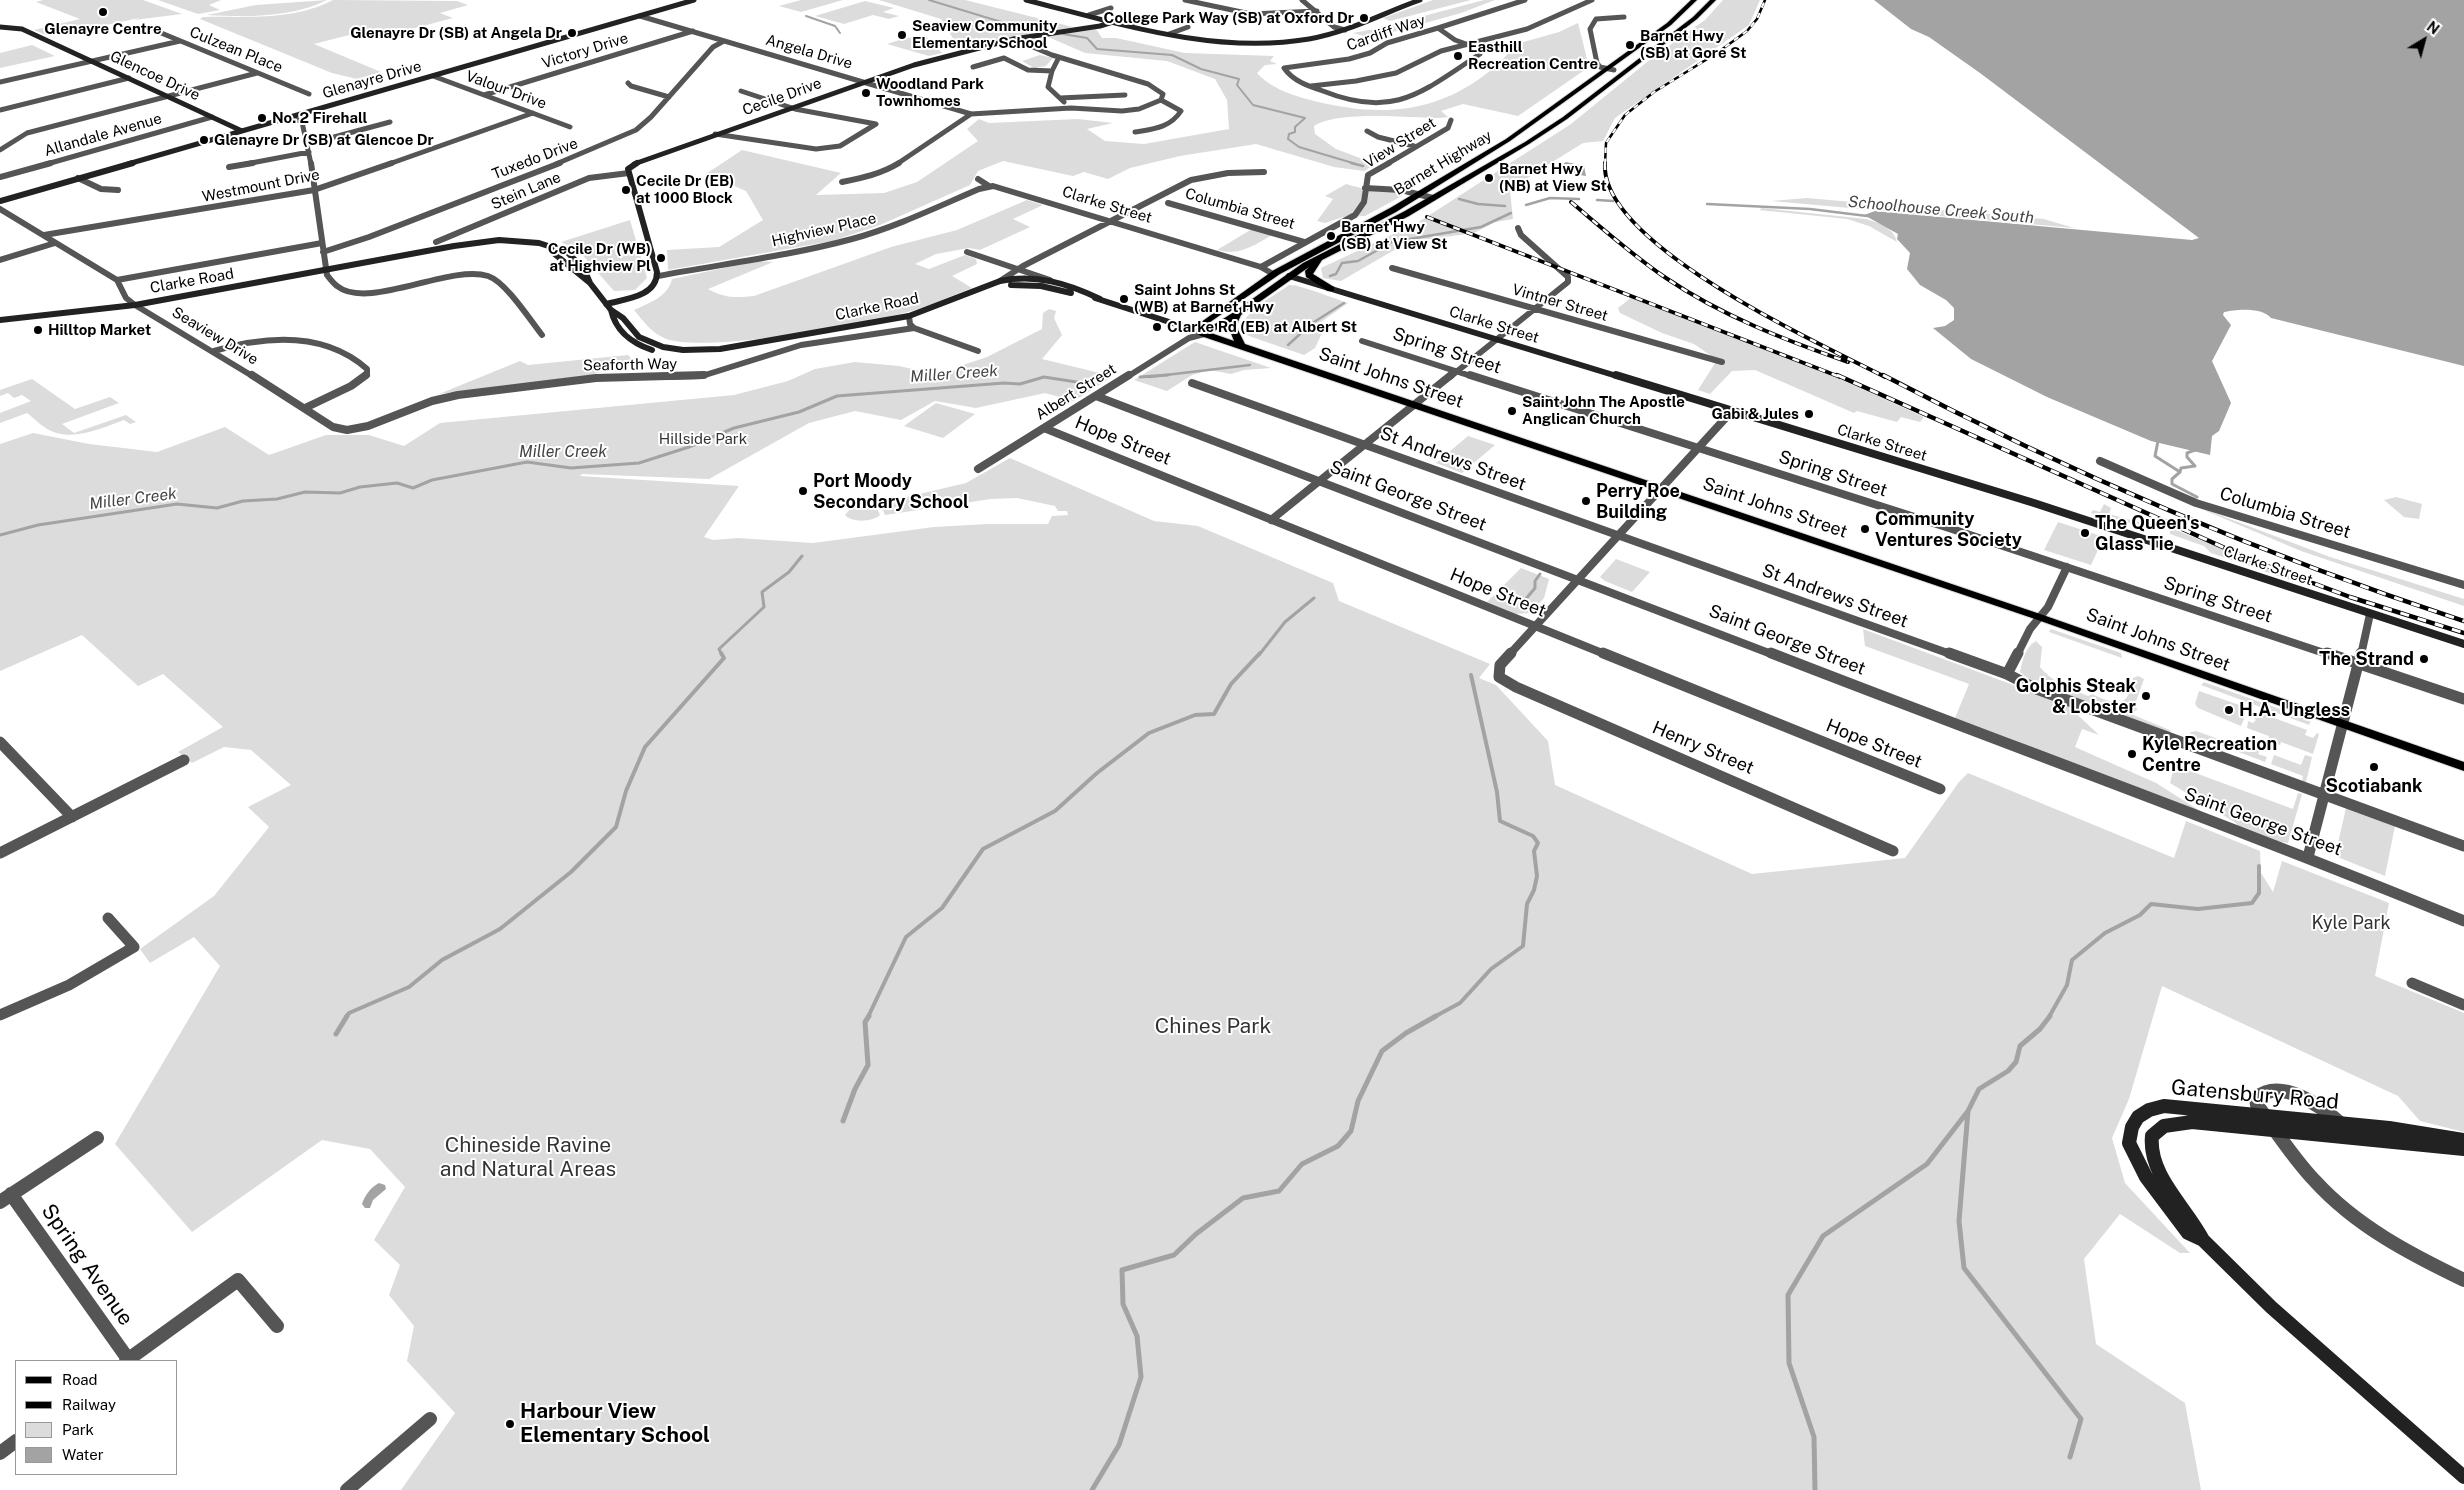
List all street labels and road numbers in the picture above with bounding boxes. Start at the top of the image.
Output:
street label: Cardiff Way [1344,11,1428,55]
street label: Culzean Place [187,23,285,77]
street label: Victory Drive [540,29,630,73]
street label: Angela Drive [764,31,854,73]
street label: Glencoe Drive [107,47,203,105]
street label: Glenayre Drive [320,57,424,103]
street label: Valour Drive [463,67,549,113]
street label: Cecile Drive [740,74,824,120]
street label: Allandale Avenue [42,110,164,160]
street label: View Street [1361,114,1439,172]
street label: Barnet Highway [1391,127,1495,199]
street label: Tuxedo Drive [490,134,580,184]
street label: Westmount Drive [201,166,321,206]
street label: Stein Lane [488,168,564,214]
street label: Clarke Street [1060,183,1154,227]
street label: Columbia Street [1183,185,1297,233]
street label: Highview Place [770,209,878,251]
street label: Clarke Road [149,265,235,297]
street label: Vintner Street [1510,281,1610,325]
street label: Clarke Road [834,289,920,325]
street label: Seaview Drive [169,303,261,369]
street label: Clarke Street [1447,303,1541,347]
street label: Spring Street [1390,323,1504,379]
street label: Saint Johns Street [1316,343,1466,413]
street label: Seaforth Way [583,355,677,375]
street label: Albert Street [1032,360,1120,424]
street label: Hope Street [1072,412,1174,470]
street label: Clarke Street [1835,421,1929,465]
street label: St Andrews Street [1377,423,1529,495]
street label: Spring Street [1776,446,1890,502]
street label: Saint George Street [1327,456,1489,536]
street label: Saint Johns Street [1700,473,1850,543]
street label: Columbia Street [2217,483,2353,543]
street label: Clarke Street [2221,542,2315,590]
street label: St Andrews Street [1759,560,1911,632]
street label: Hope Street [1447,564,1549,622]
street label: Spring Street [2161,572,2275,628]
street label: Saint George Street [1706,600,1868,680]
street label: Saint Johns Street [2083,604,2233,676]
street label: Hope Street [1823,715,1925,773]
street label: Henry Street [1649,717,1757,779]
street label: Saint George Street [2181,783,2345,861]
street label: Gatensbury Road [2170,1075,2340,1115]
street label: Spring Avenue [36,1199,138,1331]

